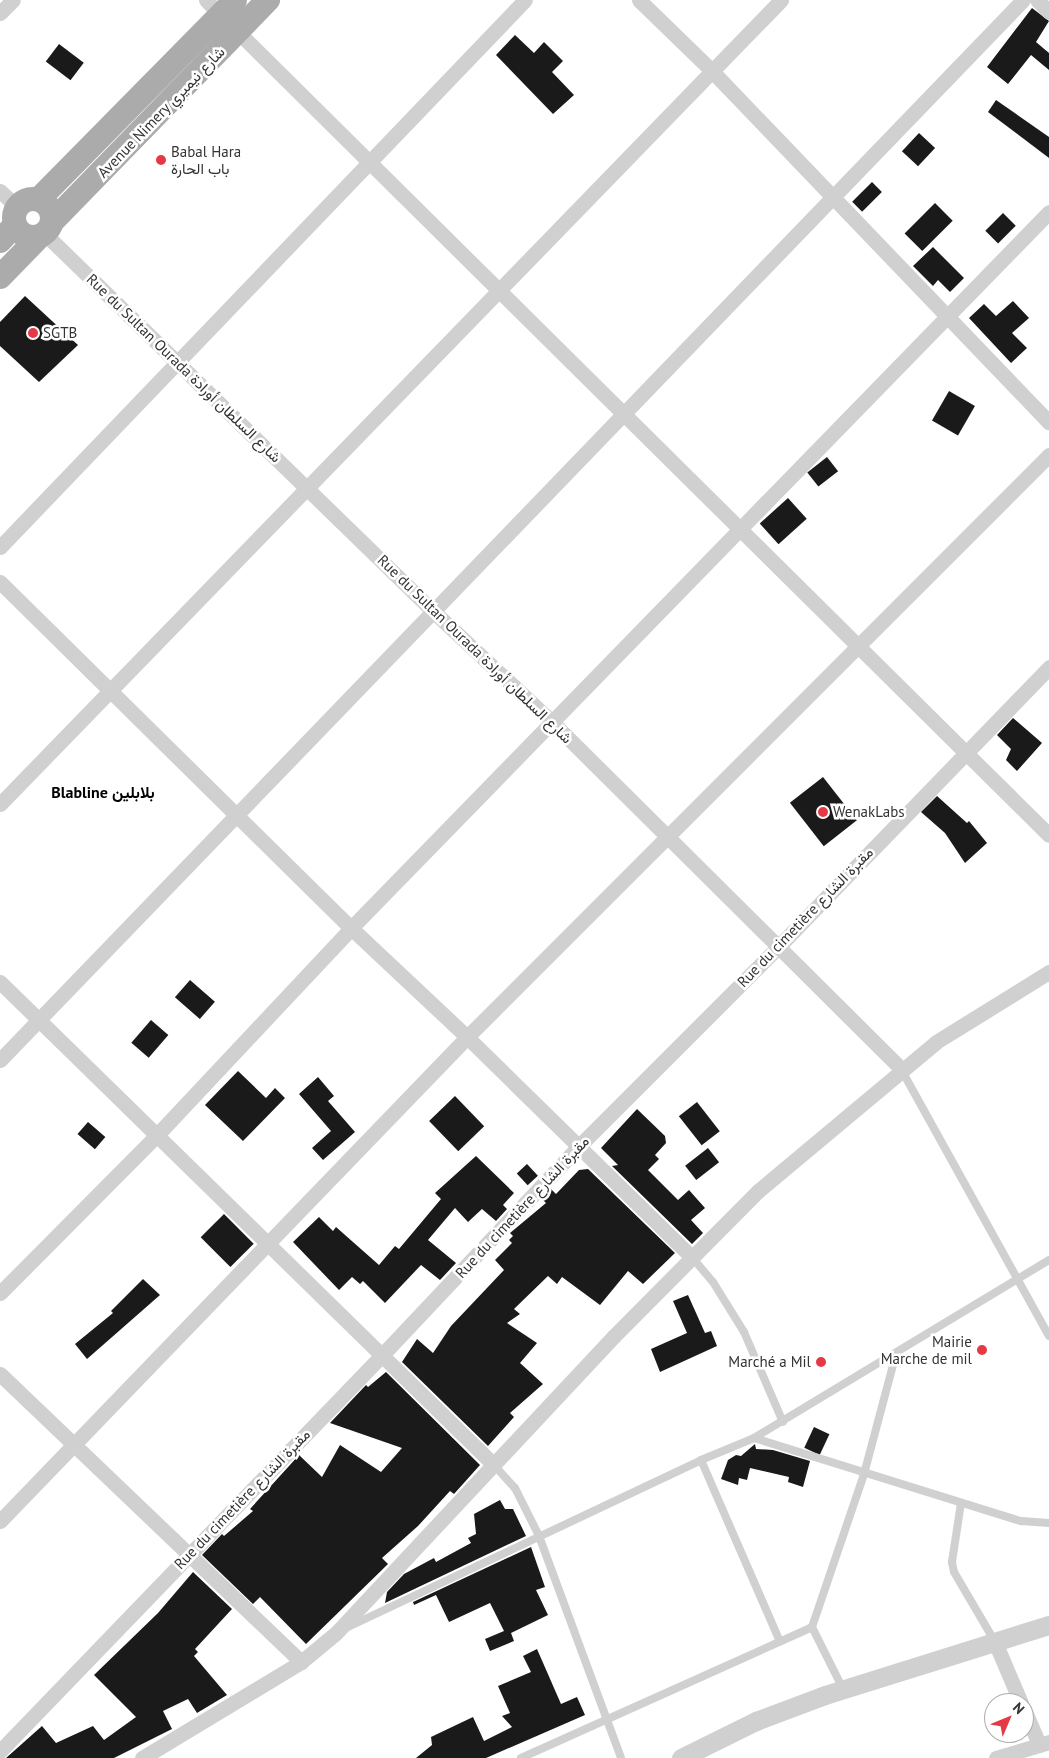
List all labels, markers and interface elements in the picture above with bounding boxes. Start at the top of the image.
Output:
street label: Avenue Nimery شارع نيميري [94,43,228,181]
place label: Babal Hara باب الحارة [171,142,241,177]
marker: Babal Hara باب الحارة [155,154,167,166]
street label: Rue du Sultan Ourada شارع السلطان أورادة [83,270,285,466]
place label: SGTB [43,324,77,342]
marker: SGTB [27,327,39,339]
street label: Rue du Sultan Ourada شارع السلطان أورادة [374,551,576,747]
district label: Blabline بلابلين [51,782,155,802]
place label: WenakLabs [833,803,905,821]
marker: WenakLabs [817,806,829,818]
street label: Rue du cimetière مقبرة الشارع [733,843,877,991]
street label: Rue du cimetière مقبرة الشارع [451,1132,593,1282]
place label: Mairie Marche de mil [881,1332,972,1367]
marker: Mairie Marche de mil [976,1344,988,1356]
place label: Marché a Mil [728,1353,811,1371]
marker: Marché a Mil [815,1356,827,1368]
street label: Rue du cimetière مقبرة الشارع [170,1425,314,1573]
north arrow [984,1693,1034,1743]
text: N [1009,1698,1029,1718]

